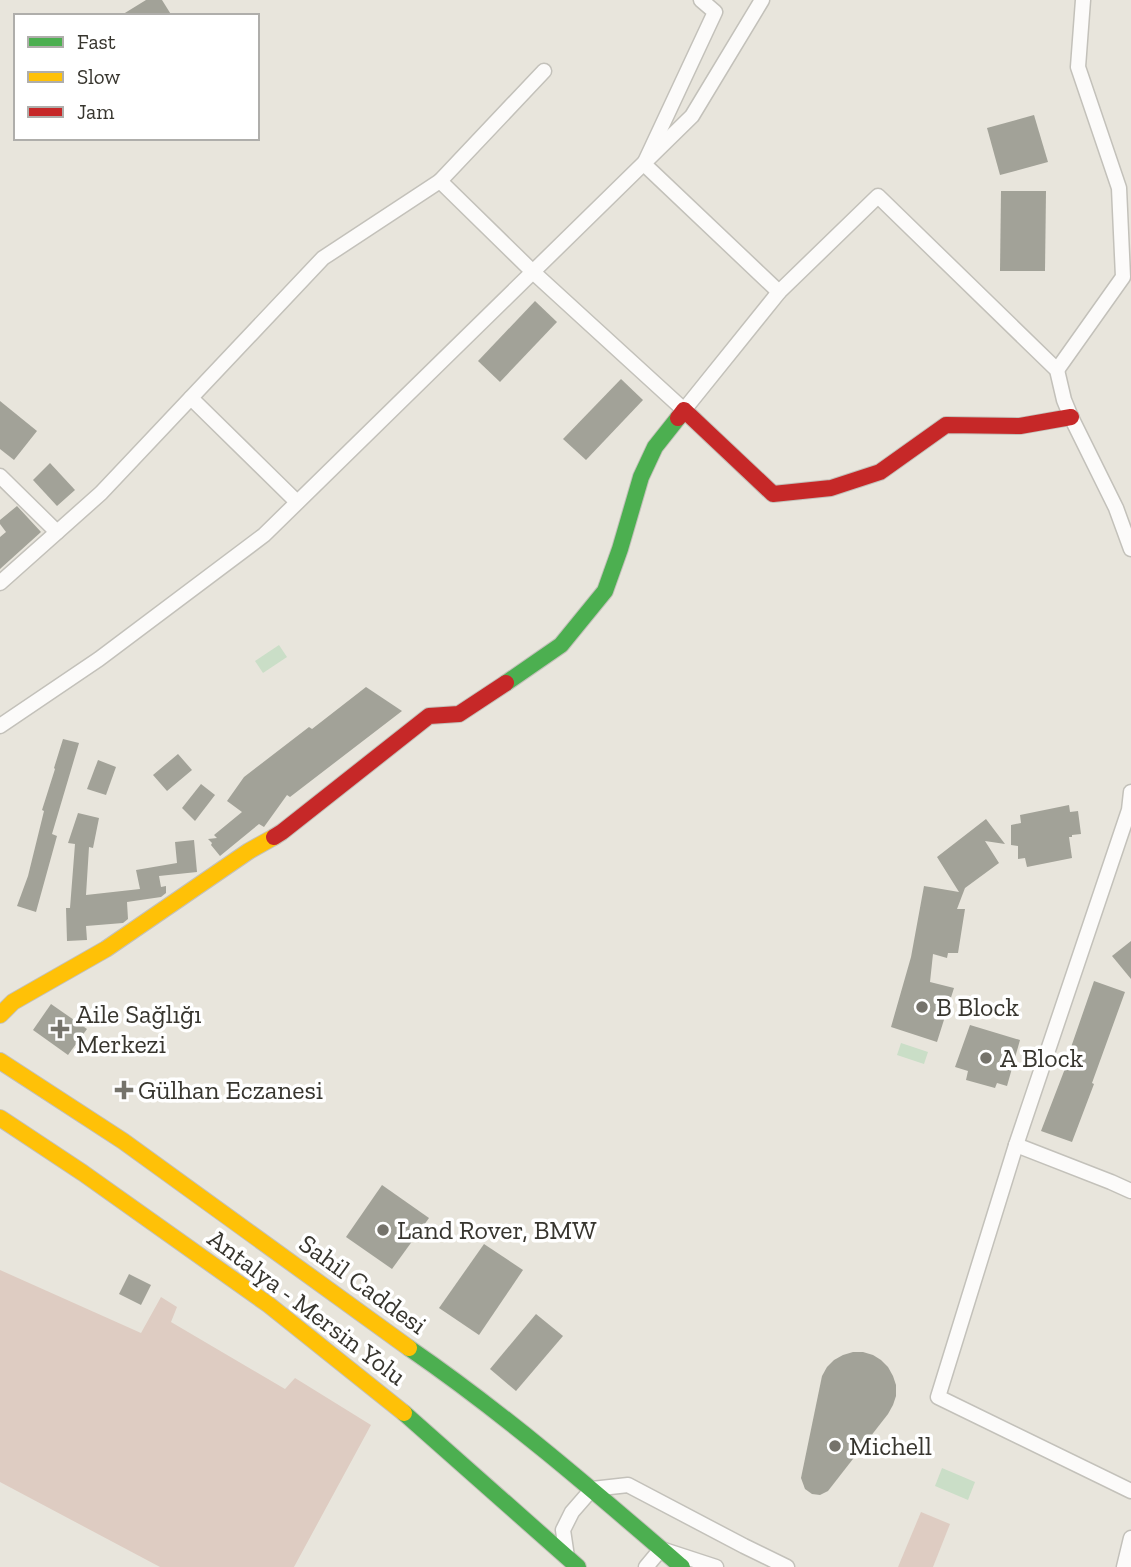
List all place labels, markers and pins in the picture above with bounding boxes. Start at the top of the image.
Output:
place label: B Block [936,991,1019,1023]
place label: Aile Sağlığı Merkezi [76,998,202,1060]
marker: B Block [914,999,930,1015]
marker: Aile Sağlığı Merkezi [50,1019,70,1039]
place label: A Block [1000,1042,1084,1074]
marker: A Block [978,1050,994,1066]
place label: Gülhan Eczanesi [138,1074,323,1106]
marker: Gülhan Eczanesi [116,1082,132,1098]
place label: Land Rover, BMW [397,1214,597,1246]
marker: Land Rover, BMW [375,1222,391,1238]
place label: Michell [849,1430,932,1462]
marker: Michell [827,1438,843,1454]

